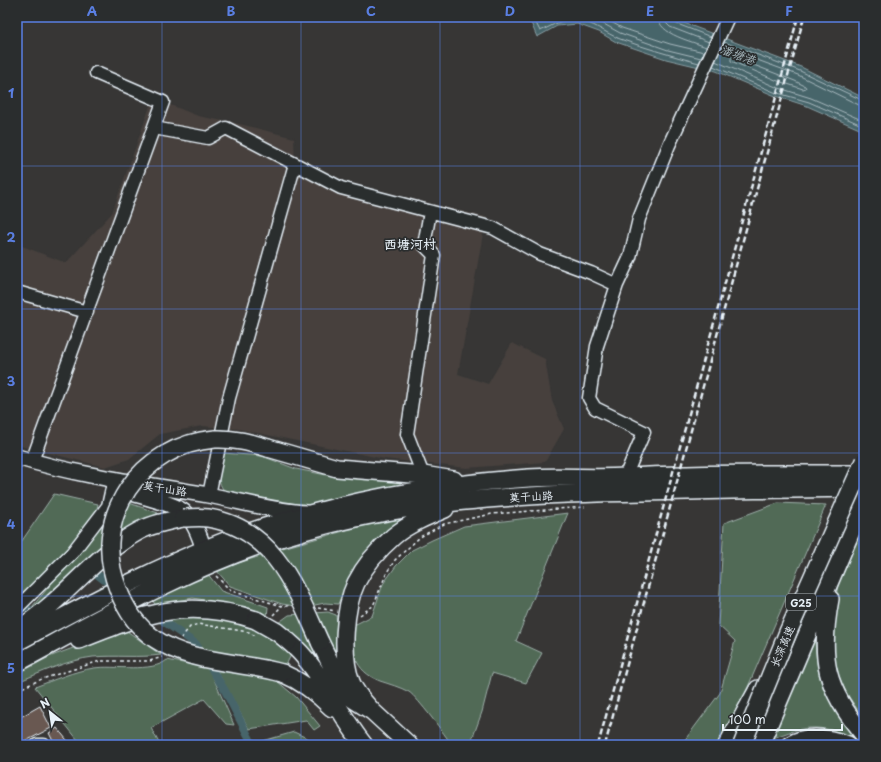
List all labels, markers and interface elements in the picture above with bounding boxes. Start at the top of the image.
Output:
text: A [87,1,97,20]
text: B [227,1,236,20]
text: C [366,1,376,20]
text: D [505,1,515,20]
text: E [646,1,654,20]
text: F [785,1,793,20]
water label: 潘塘港 [718,39,759,69]
text: 1 [8,83,14,102]
text: 2 [6,227,16,246]
district label: 西塘河村 [384,234,436,253]
text: 3 [7,371,16,390]
street label: 莫干山路 [142,476,188,500]
street label: 莫干山路 [509,486,553,506]
text: 4 [7,514,16,533]
road number: G25 [786,594,816,610]
street label: 长深高速 [766,622,798,670]
text: 5 [7,658,15,677]
north arrow [30,692,70,732]
text: N [37,693,53,712]
scale bar [723,706,842,732]
text: 100 m [729,710,766,728]

